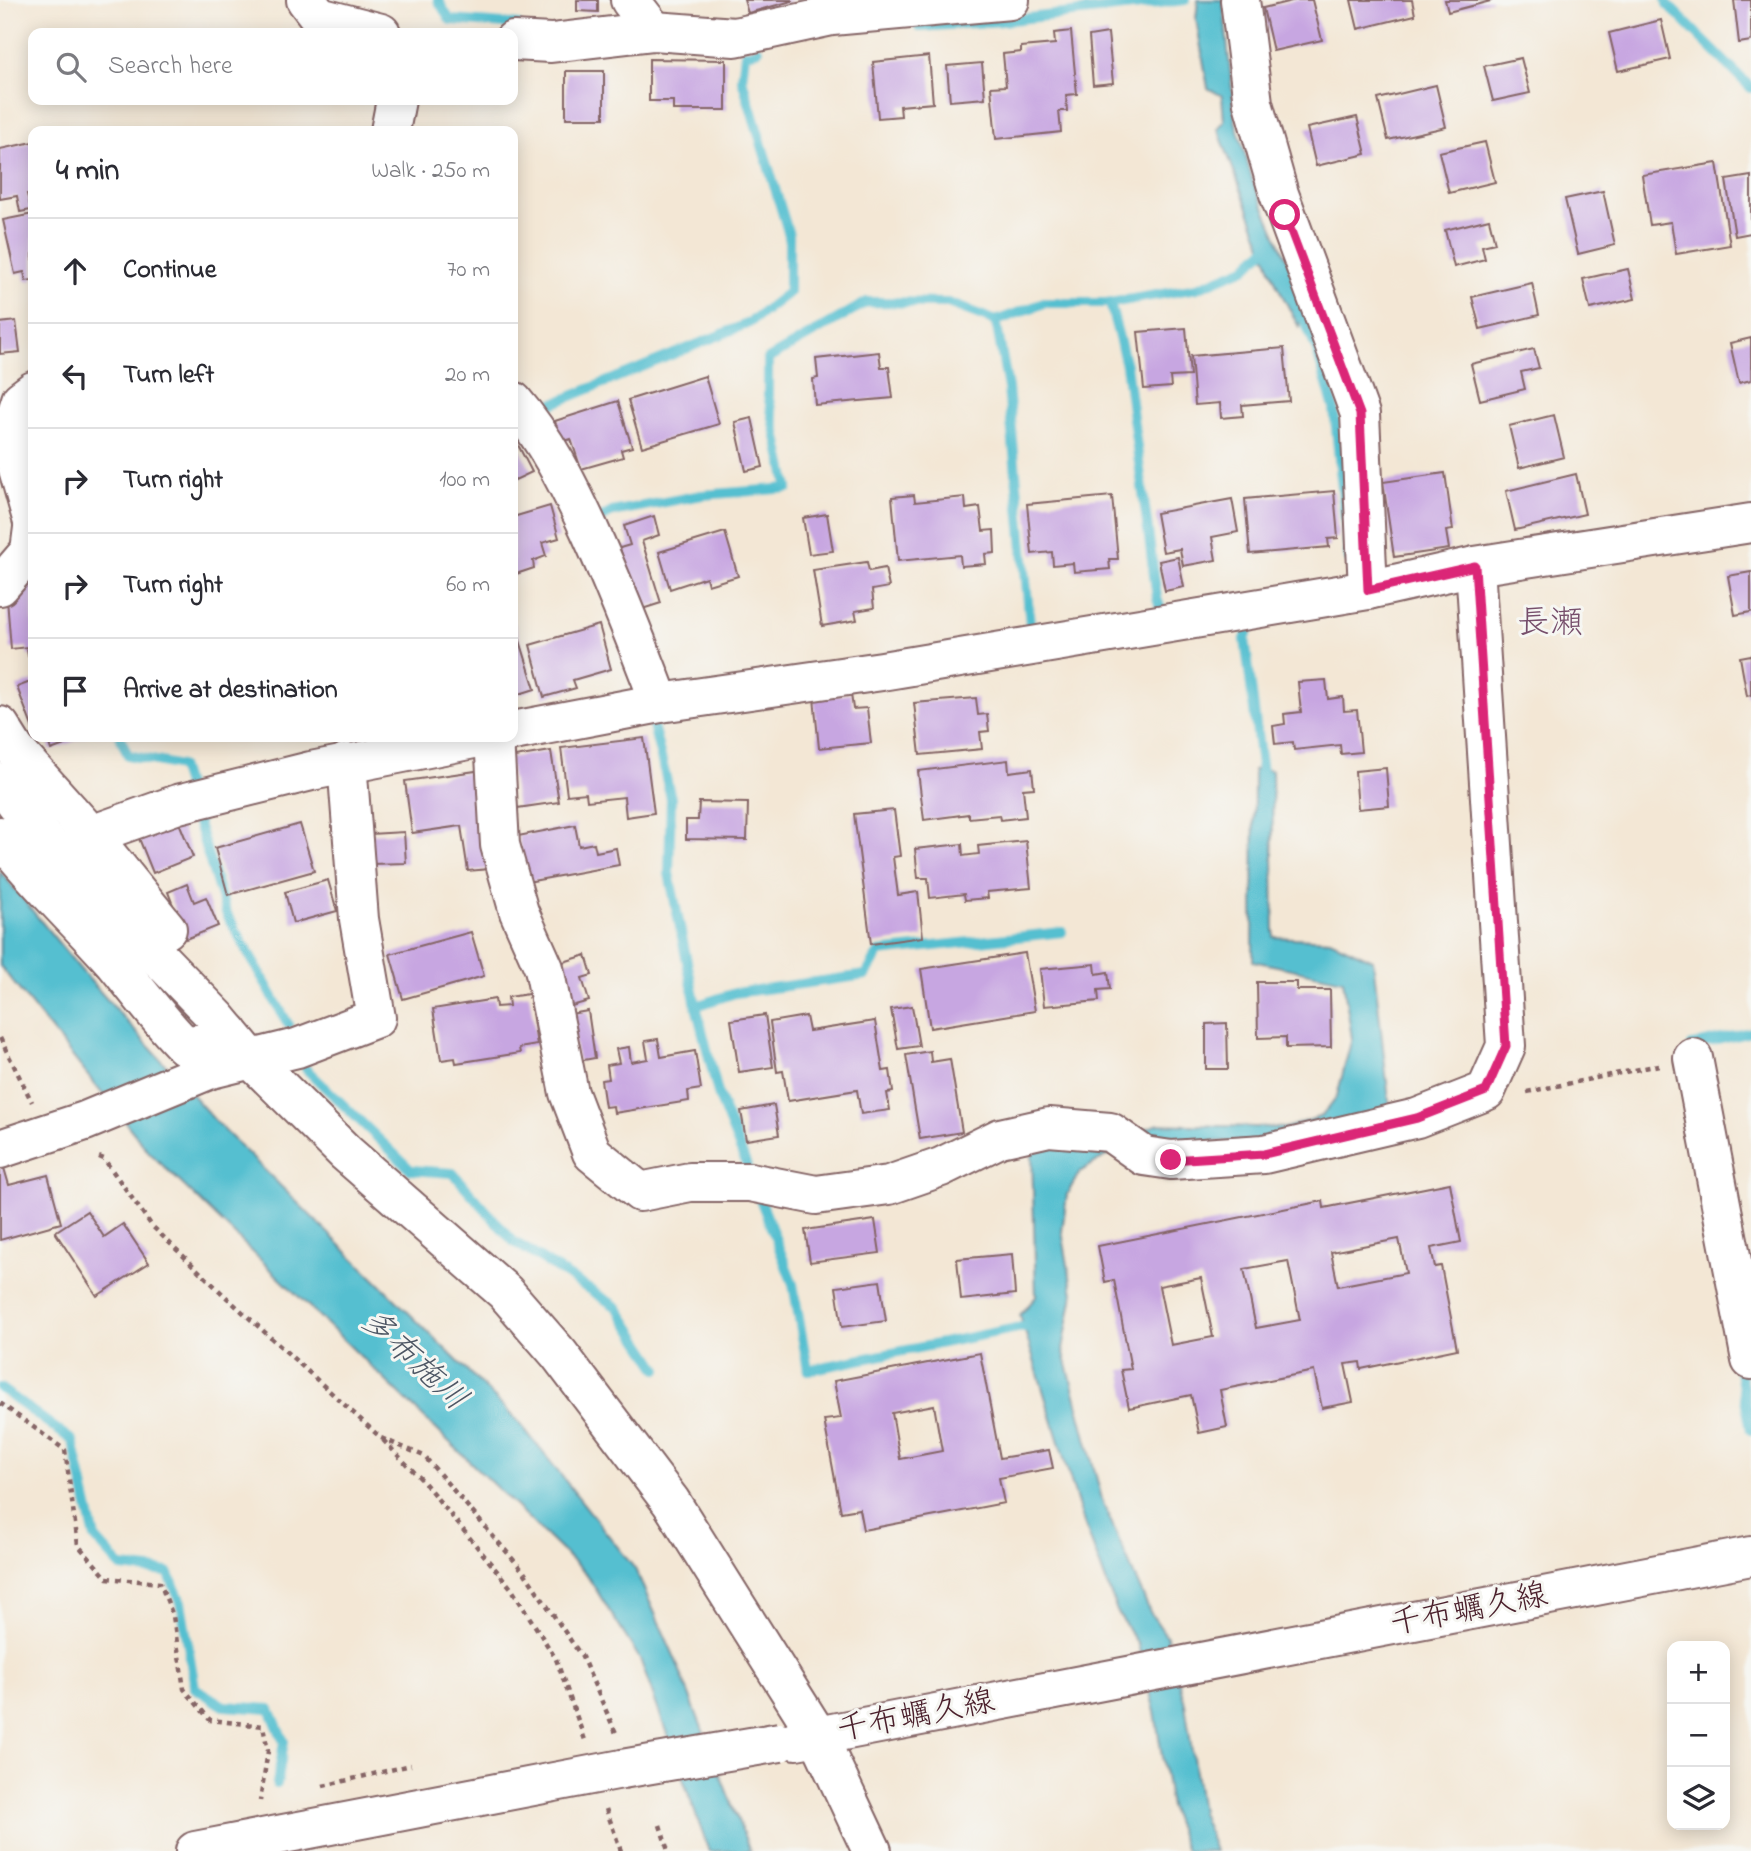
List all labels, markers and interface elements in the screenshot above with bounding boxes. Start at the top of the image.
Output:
search box [28,28,518,105]
icon: search [52,48,90,86]
text: Search here [108,48,233,86]
text: 4 min [56,150,119,194]
text: Walk · 250 m [371,155,490,188]
route start [1269,199,1300,230]
icon: ahead [56,252,94,290]
text: Continue [123,252,216,290]
text: 70 m [447,254,490,287]
icon: left [56,357,94,395]
text: Turn left [123,357,214,395]
text: 20 m [445,359,490,392]
icon: right [56,462,94,500]
text: Turn right [123,462,223,500]
text: 100 m [439,464,490,497]
icon: right [56,567,94,605]
text: Turn right [123,567,223,605]
text: 60 m [446,569,490,602]
district label: 長瀬 [1517,600,1583,648]
icon: arrive [56,672,94,710]
text: Arrive at destination [123,672,338,710]
route end [1155,1144,1186,1175]
water label: 多布施川 [348,1298,478,1424]
street label: 千布蠣久線 [1386,1573,1552,1649]
map controls [1667,1641,1730,1830]
button: + [1667,1641,1730,1704]
street label: 千布蠣久線 [833,1679,999,1755]
button: − [1667,1704,1730,1767]
button: layers [1667,1767,1730,1830]

